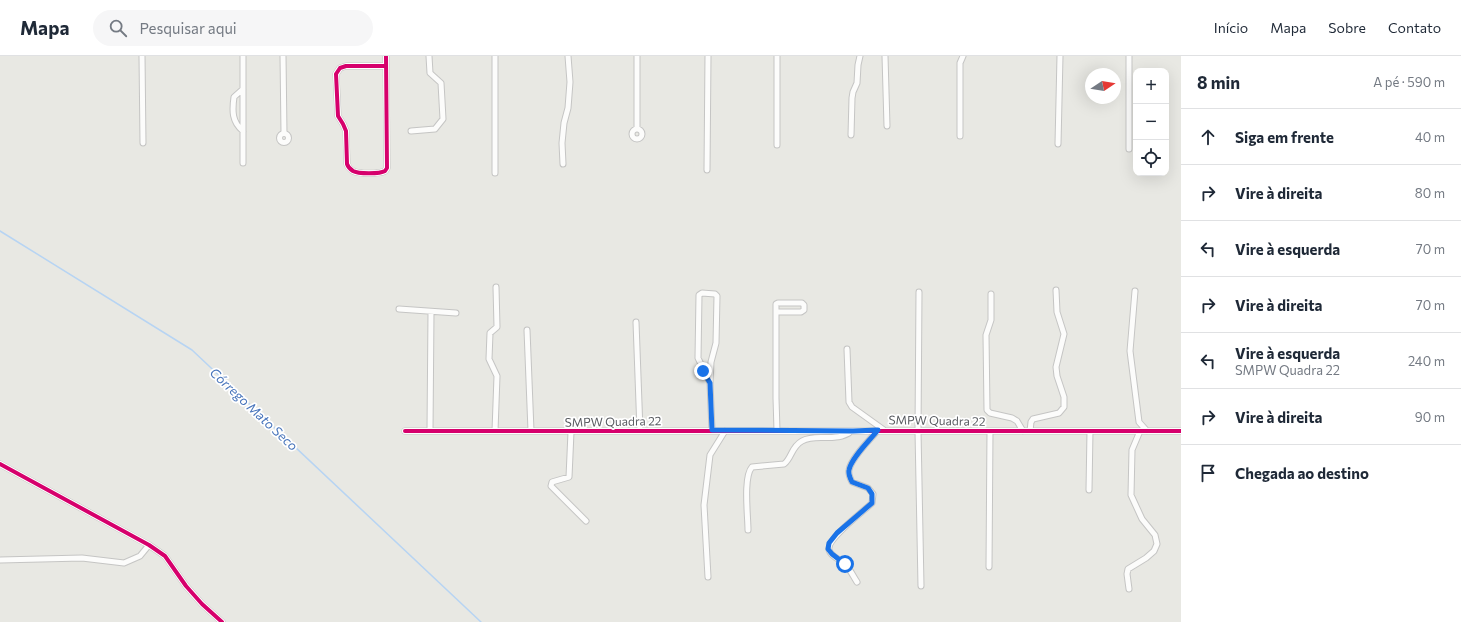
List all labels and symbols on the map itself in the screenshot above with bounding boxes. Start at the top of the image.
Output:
north arrow [1085,68,1121,104]
route end [694,362,712,380]
water label: Córrego Mato Seco [207,364,301,454]
street label: SMPW Quadra 22 [888,412,986,428]
street label: SMPW Quadra 22 [564,413,662,429]
route start [836,555,854,573]

